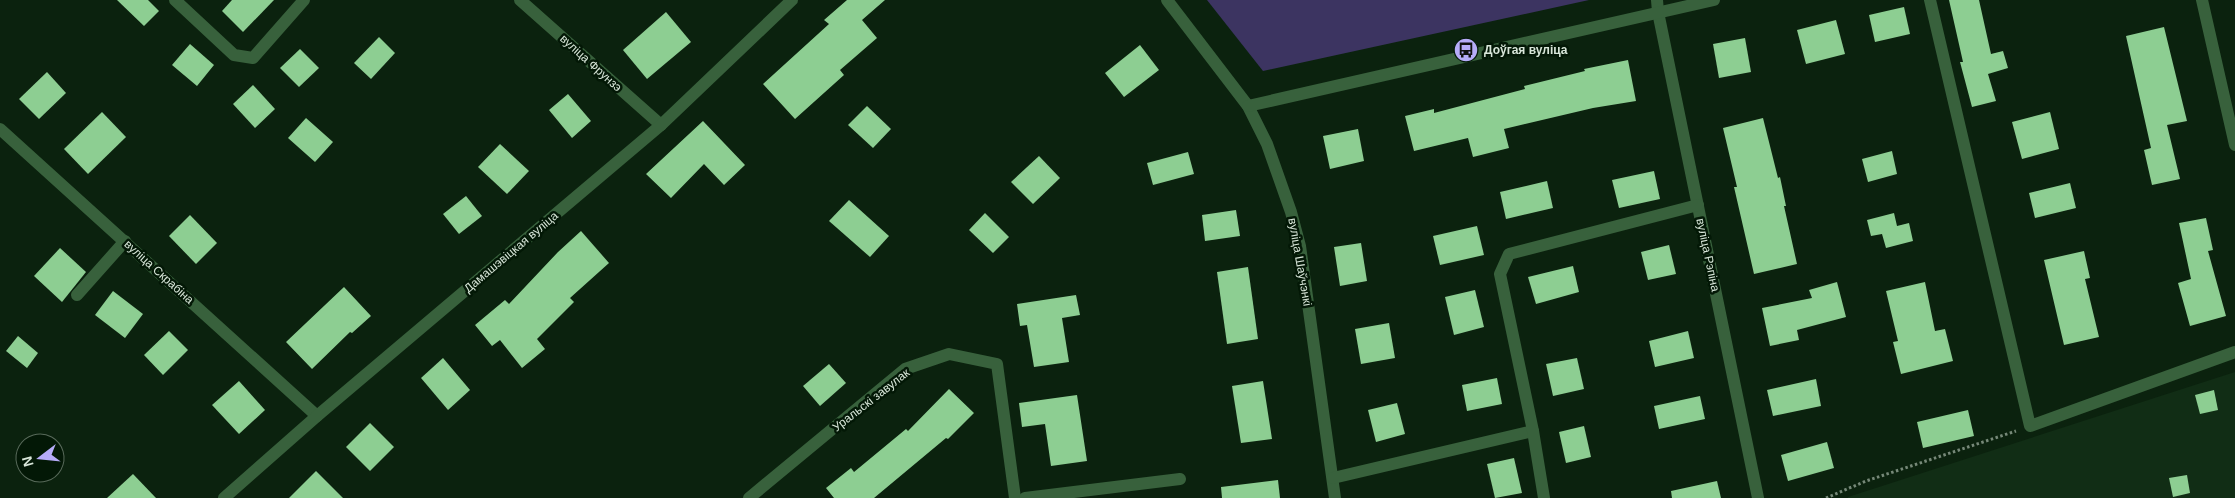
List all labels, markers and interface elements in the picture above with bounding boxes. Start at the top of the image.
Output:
street label: вуліца Фрунзэ [557,32,625,94]
bus stop icon: Доўгая вуліца [1453,37,1479,63]
place label: Доўгая вуліца [1484,43,1568,57]
street label: Дамашэвіцкая вуліца [461,208,561,295]
street label: вуліца Шаўчэнкі [1285,217,1315,307]
street label: вуліца Рэпіна [1693,217,1723,293]
street label: вуліца Скрабіна [121,237,197,307]
street label: Уральскі завулак [830,365,913,434]
north arrow [15,433,65,483]
text: N [18,455,37,469]

